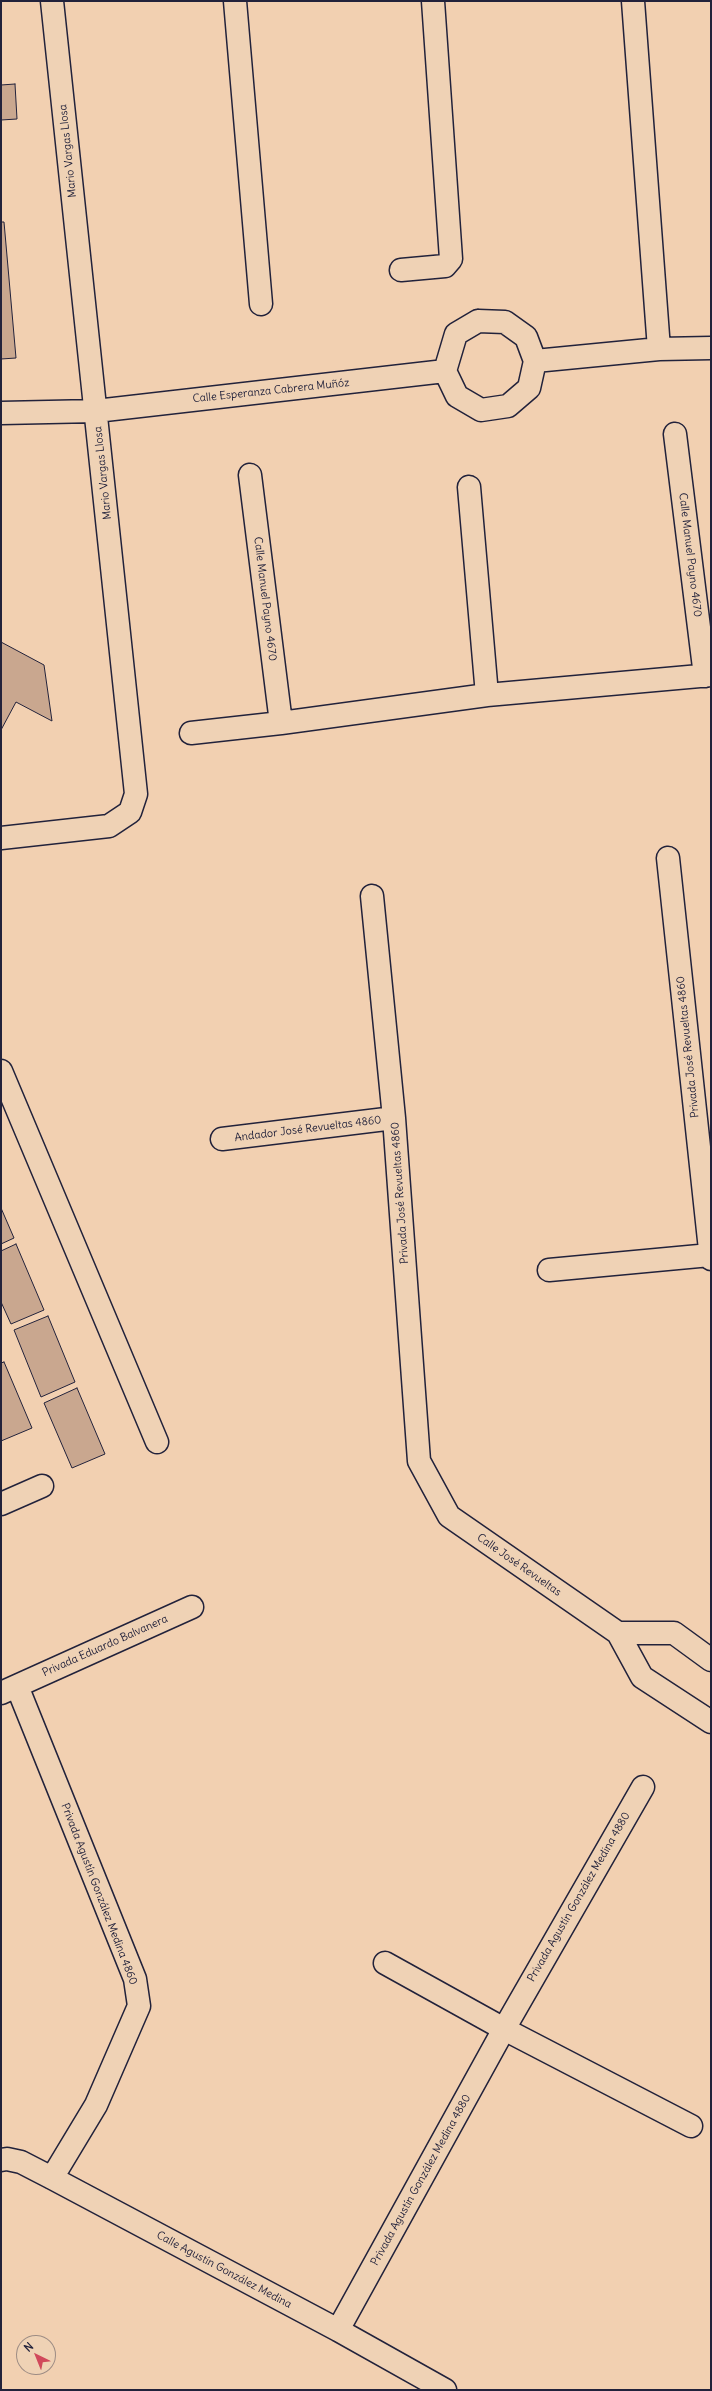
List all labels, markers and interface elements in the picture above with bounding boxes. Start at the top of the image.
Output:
street label: Mario Vargas Llosa [57,104,79,198]
street label: Calle Esperanza Cabrera Muñóz [192,376,350,406]
street label: Mario Vargas Llosa [92,426,114,520]
street label: Calle Manuel Payno 4670 [676,492,704,618]
street label: Calle Manuel Payno 4670 [251,536,279,662]
street label: Privada José Revueltas 4860 [674,975,702,1119]
street label: Andador José Revueltas 4860 [234,1113,382,1145]
street label: Privada José Revueltas 4860 [388,1121,412,1265]
street label: Calle José Revueltas [474,1531,564,1599]
street label: Privada Eduardo Balvanera [40,1612,170,1680]
street label: Privada Agustín González Medina 4860 [58,1801,140,1987]
street label: Privada Agustín González Medina 4880 [525,1810,633,1984]
street label: Privada Agustín González Medina 4880 [368,2092,474,2268]
street label: Calle Agustín González Medina [154,2229,294,2311]
north arrow [16,2335,56,2375]
text: N [21,2339,36,2355]

